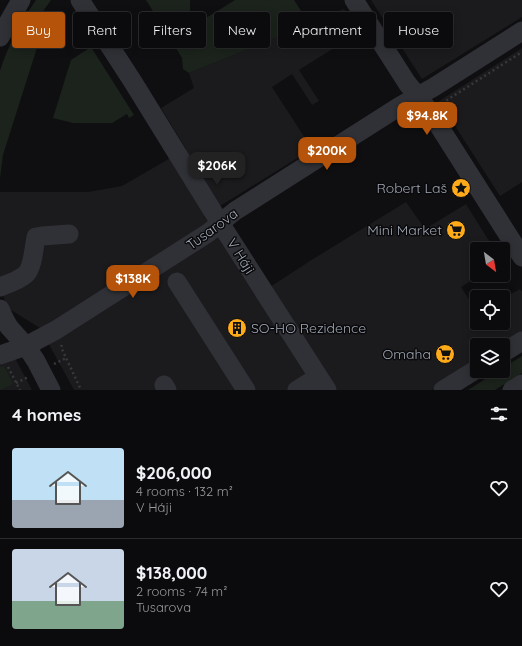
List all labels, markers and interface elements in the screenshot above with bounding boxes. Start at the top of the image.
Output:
chip: Buy [12,12,65,48]
chip: Rent [73,12,131,48]
chip: Filters [139,12,206,48]
chip: New [214,12,270,48]
chip: Apartment [278,12,376,48]
chip: House [384,12,453,48]
pin: $94.8K [394,102,460,136]
text: $94.8K [406,107,448,123]
pin: $200K [299,137,355,171]
text: $200K [307,142,347,158]
pin: $206K [189,152,245,186]
text: $206K [198,157,236,173]
place icon: Robert Laš [450,177,472,199]
place label: Robert Laš [376,179,447,197]
street label: Tusarova [183,204,241,254]
supermarket icon: Mini Market [445,219,467,241]
place label: Mini Market [367,221,442,239]
street label: V Háji [223,235,259,277]
north arrow [470,242,510,282]
map controls [470,242,510,378]
pin: $138K [105,265,161,299]
text: $138K [115,270,151,286]
button: locate [470,290,510,330]
building icon: SO-HO Rezidence [226,317,248,339]
place label: SO-HO Rezidence [251,319,366,337]
button: layers [470,338,510,378]
supermarket icon: Omaha [434,343,456,365]
place label: Omaha [383,345,431,363]
icon: filters [488,403,510,425]
text: 4 homes [12,404,81,425]
text: $206,000 [136,462,212,483]
icon: home [44,464,92,512]
icon: heart [488,477,510,499]
text: 4 rooms · 132 m² [136,483,233,499]
text: V Háji [136,499,172,515]
text: $138,000 [136,562,207,583]
icon: home [44,565,92,613]
icon: heart [488,578,510,600]
text: 2 rooms · 74 m² [136,583,227,599]
text: Tusarova [136,599,191,615]

